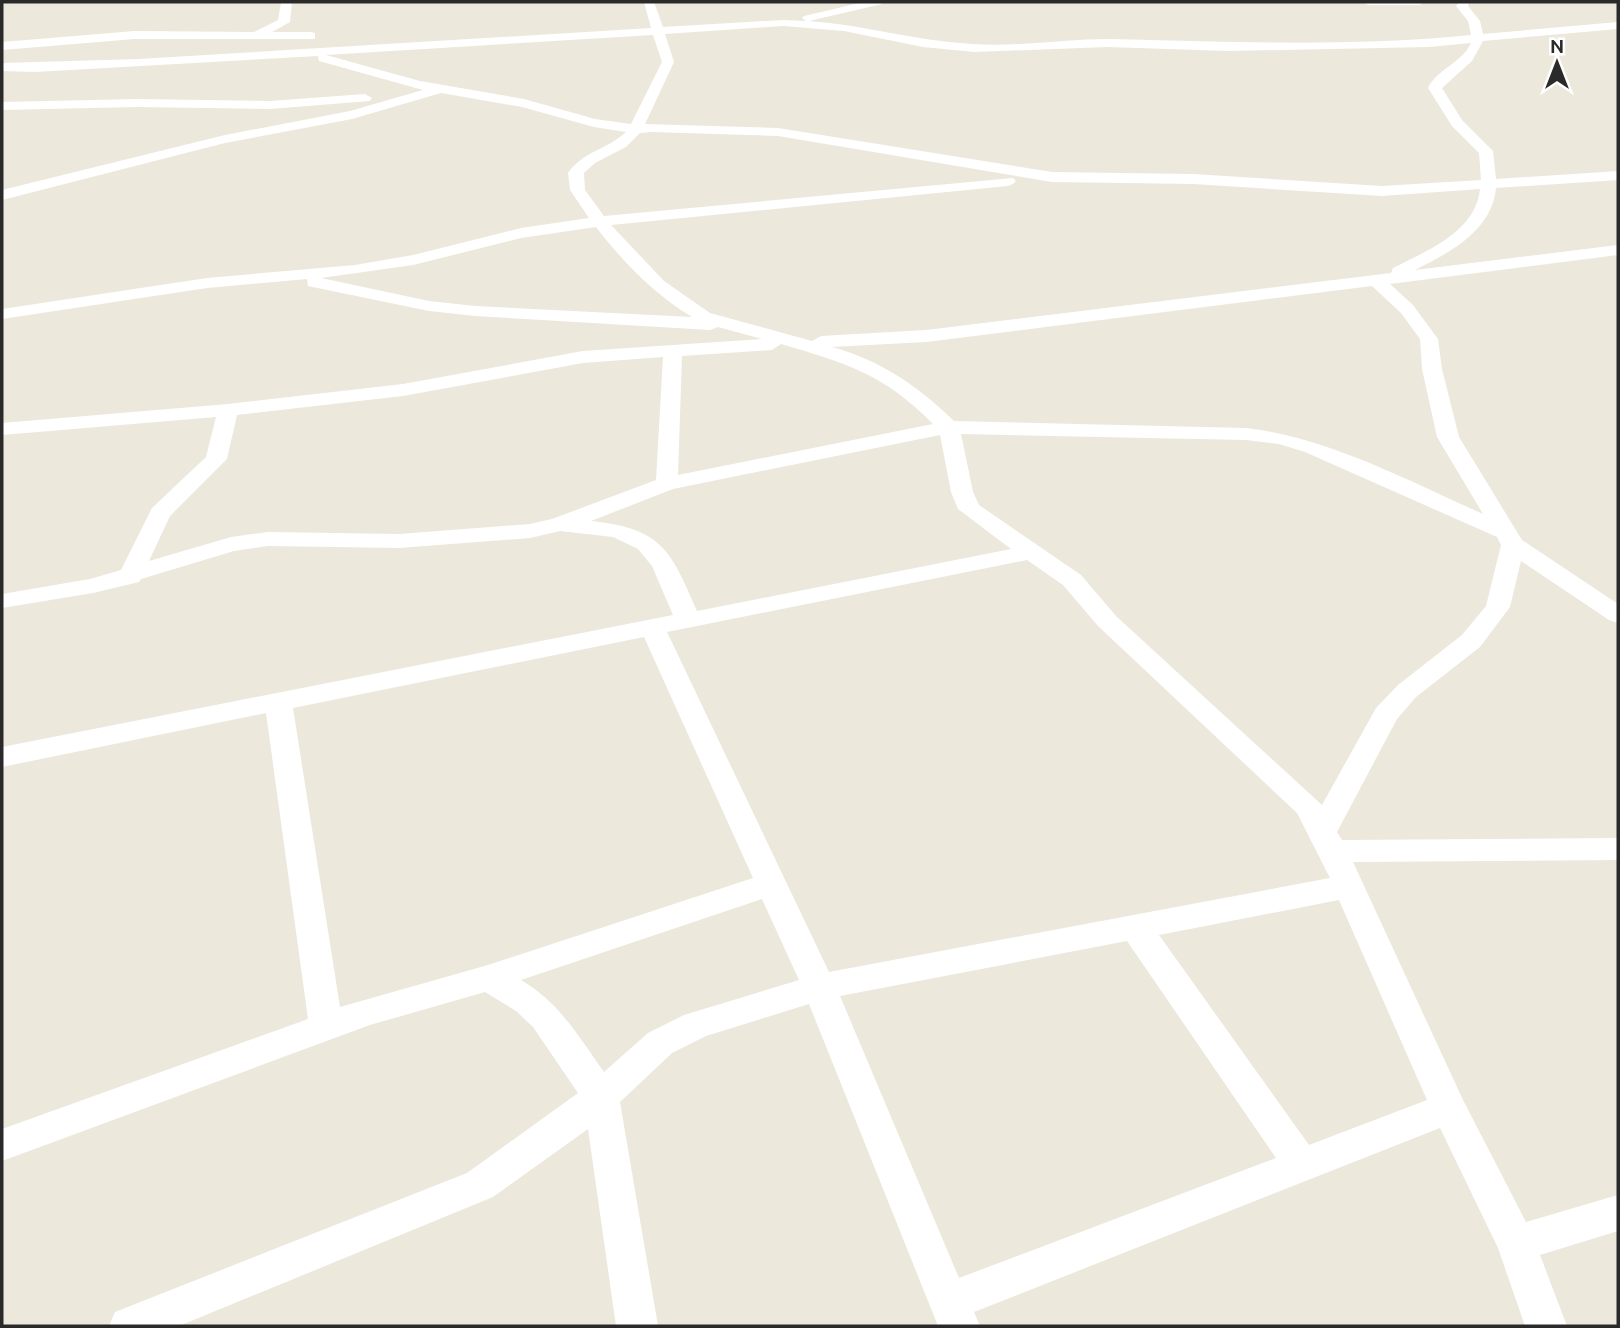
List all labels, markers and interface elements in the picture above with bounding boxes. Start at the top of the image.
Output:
north arrow [1522,28,1592,98]
text: N [1550,35,1564,57]

